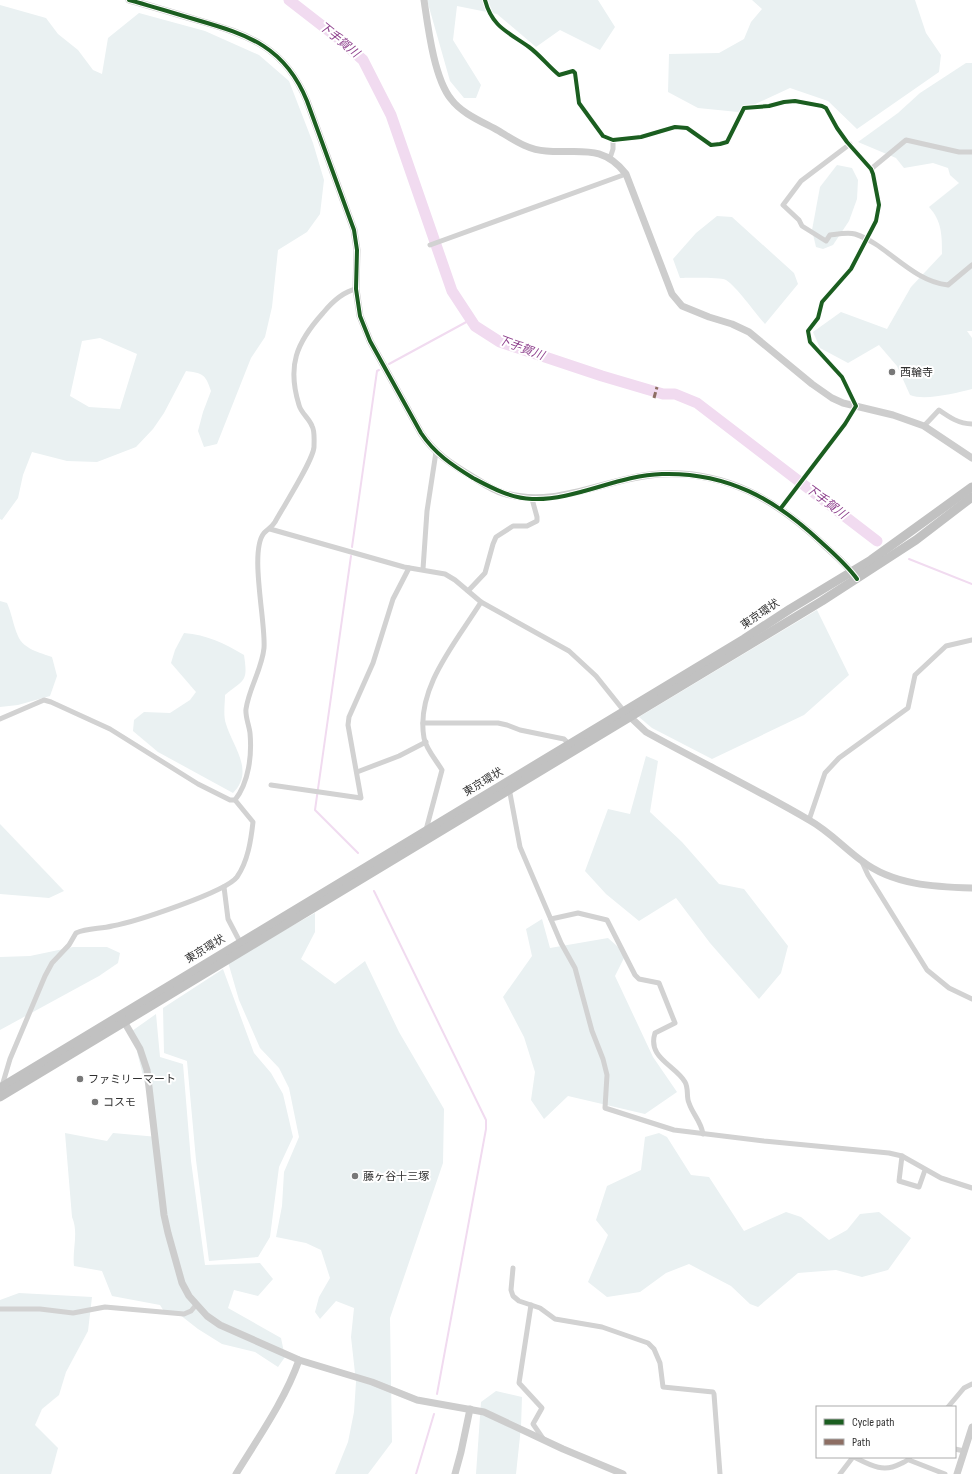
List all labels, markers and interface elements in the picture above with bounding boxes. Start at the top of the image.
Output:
water label: 下手賀川 [316,19,364,62]
water label: 下手賀川 [496,332,548,364]
place label: 西輪寺 [900,366,933,379]
marker: 西輪寺 [887,367,897,377]
water label: 下手賀川 [802,482,851,524]
street label: 東京環状 [738,596,783,632]
street label: 東京環状 [461,765,506,799]
street label: 東京環状 [183,932,228,966]
place label: ファミリーマート [88,1073,176,1086]
marker: ファミリーマート [75,1074,85,1084]
place label: コスモ [103,1096,136,1109]
marker: コスモ [90,1097,100,1107]
place label: 藤ヶ谷十三塚 [363,1170,429,1183]
marker: 藤ヶ谷十三塚 [350,1171,360,1181]
legend [816,1406,956,1458]
text: Cycle path [852,1415,894,1430]
text: Path [852,1435,870,1450]

